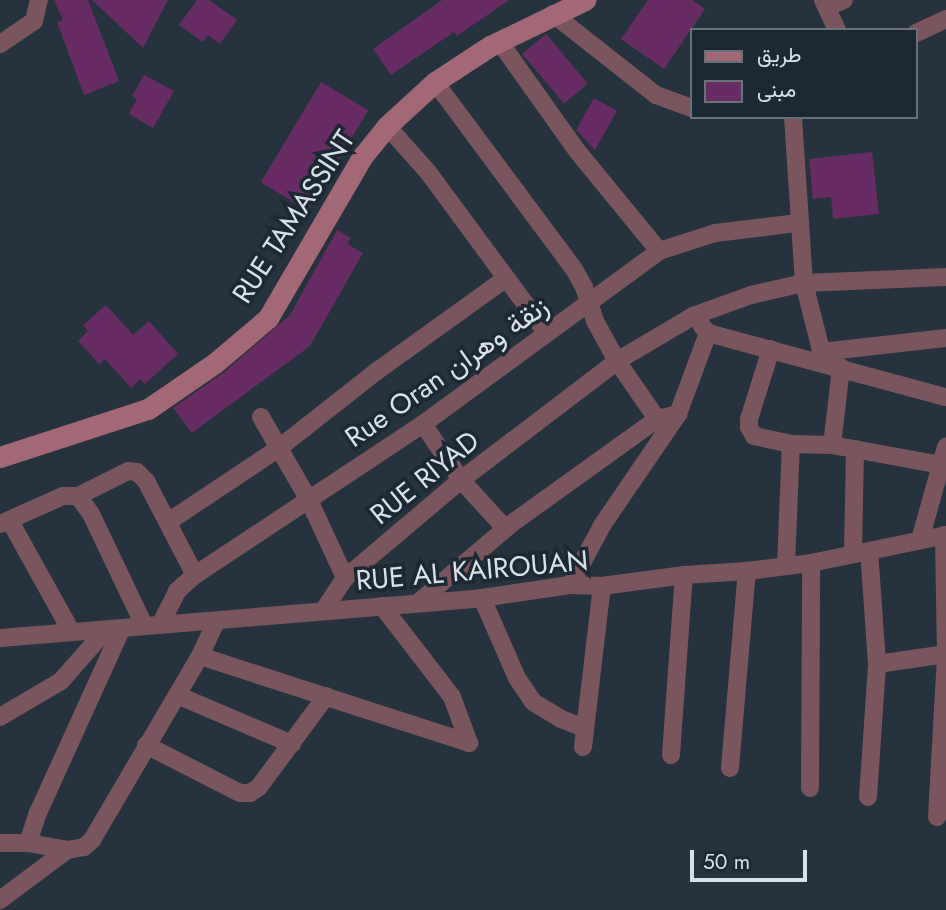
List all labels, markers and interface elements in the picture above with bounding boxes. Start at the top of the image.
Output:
legend [690,28,918,119]
text: طريق [757,40,802,70]
text: مبنى [757,75,796,105]
street label: RUE TAMASSINT [226,124,362,310]
street label: Rue Oran زنقة وهران [339,289,555,455]
street label: RUE RIYAD [364,424,486,532]
street label: RUE AL KAIROUAN [354,544,590,598]
scale bar [694,836,811,880]
text: 50 m [703,847,750,877]

